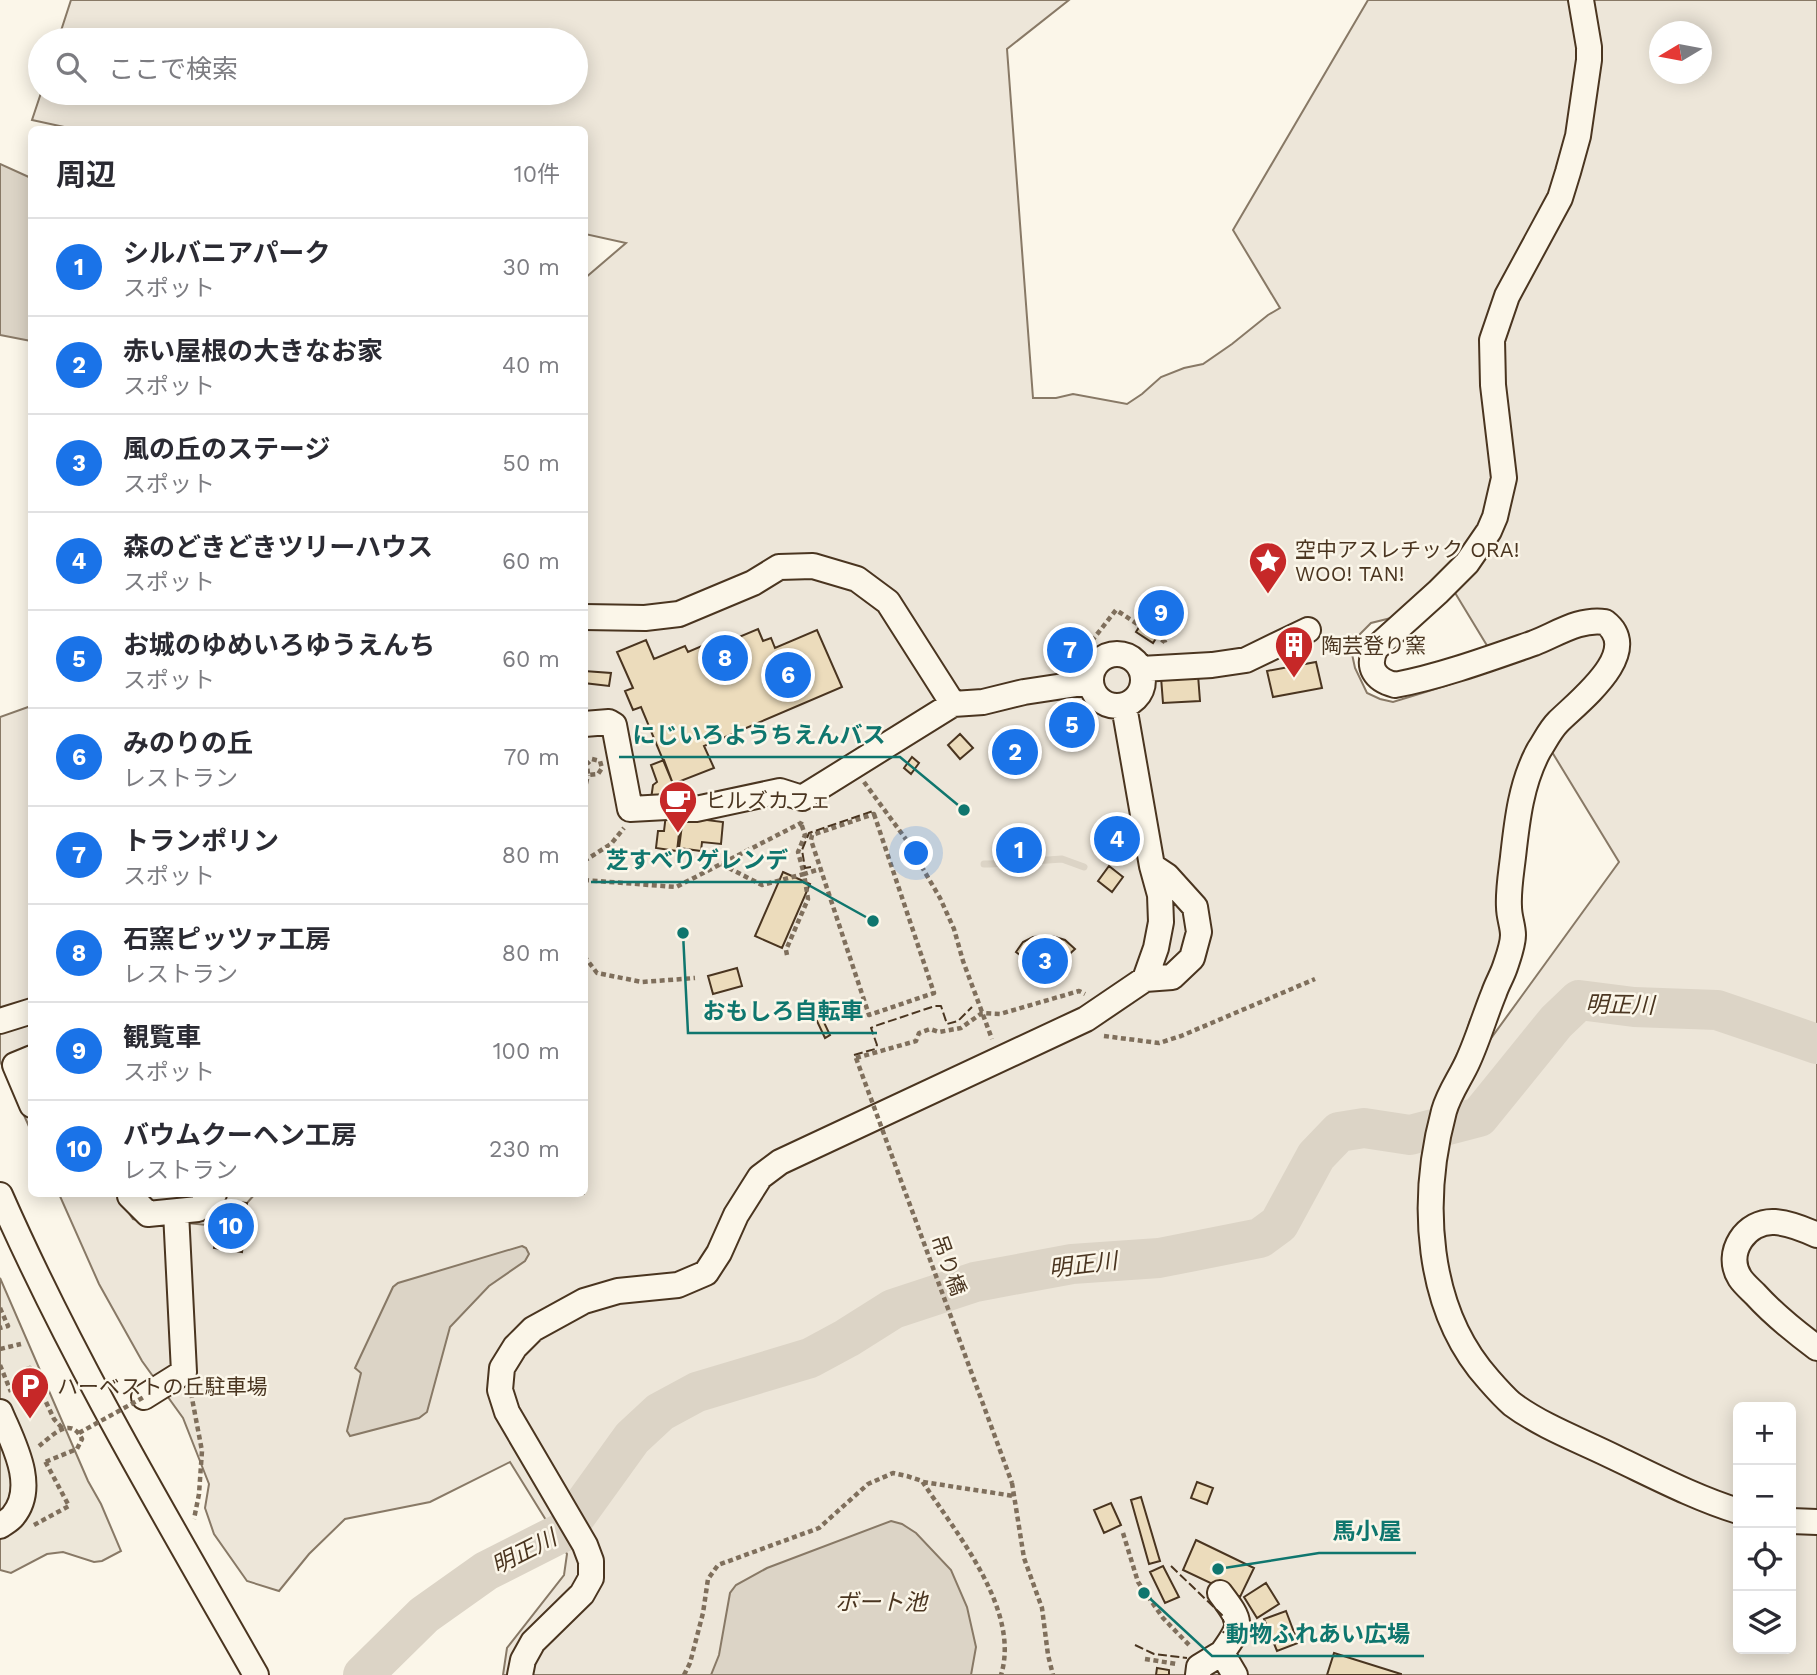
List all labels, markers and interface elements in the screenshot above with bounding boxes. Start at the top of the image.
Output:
north arrow [1649,21,1712,84]
search box [28,28,588,105]
icon: search [52,48,90,86]
text: ここで検索 [108,54,238,84]
text: 周辺 [56,157,116,192]
text: 10件 [514,161,560,188]
text: シルバニアパーク [123,238,330,268]
text: 1 [74,254,84,281]
text: 30 m [503,254,560,281]
text: スポット [123,275,215,302]
text: 赤い屋根の大きなお家 [123,336,383,366]
text: 2 [72,352,86,379]
text: 40 m [502,352,560,379]
text: スポット [123,373,215,400]
text: 風の丘のステージ [123,434,330,464]
text: 3 [72,450,86,477]
text: 50 m [503,450,560,477]
text: スポット [123,471,215,498]
text: 森のどきどきツリーハウス [123,532,433,562]
place label: 空中アスレチック ORA! WOO! TAN! [1295,537,1519,586]
place icon: 空中アスレチック ORA! WOO! TAN! [1247,540,1289,595]
text: 4 [72,548,86,575]
text: 60 m [502,548,560,575]
text: スポット [123,569,215,596]
pin: 9 [1138,587,1184,639]
pin: 7 [1047,624,1093,676]
building icon: 陶芸登り窯 [1273,624,1315,679]
text: お城のゆめいろゆうえんち [123,630,435,660]
pin: 8 [702,632,748,684]
place label: 陶芸登り窯 [1321,633,1426,658]
text: 5 [72,646,86,673]
text: 60 m [502,646,560,673]
pin: 6 [765,649,811,701]
text: スポット [123,667,215,694]
pin: 5 [1049,699,1095,751]
callout: にじいろようちえんバス [619,713,900,757]
text: にじいろようちえんバス [633,722,886,749]
pin: 2 [992,726,1038,778]
text: みのりの丘 [123,728,253,758]
text: 6 [72,744,86,771]
text: 70 m [503,744,560,771]
text: レストラン [123,765,238,792]
cafe icon: ヒルズカフェ [657,779,699,834]
place label: ヒルズカフェ [705,788,831,813]
pin: 4 [1094,813,1140,865]
pin: 1 [996,824,1042,876]
text: トランポリン [123,826,279,856]
your location [899,836,933,870]
callout: 芝すべりゲレンデ [591,838,803,882]
text: 7 [72,842,86,869]
text: 80 m [502,842,560,869]
text: 芝すべりゲレンデ [606,847,788,874]
text: スポット [123,863,215,890]
text: 石窯ピッツァ工房 [123,924,331,954]
pin: 3 [1022,935,1068,987]
text: 8 [72,940,86,967]
text: 80 m [502,940,560,967]
text: レストラン [123,961,238,988]
callout: おもしろ自転車 [688,989,877,1033]
water label: 明正川 [1585,991,1658,1019]
text: おもしろ自転車 [703,998,864,1025]
text: 観覧車 [123,1022,201,1052]
text: 9 [72,1038,86,1065]
text: 100 m [493,1038,560,1065]
text: スポット [123,1059,215,1086]
text: バウムクーヘン工房 [123,1120,357,1150]
text: 10 [67,1136,91,1163]
text: 230 m [489,1136,560,1163]
text: レストラン [123,1157,238,1184]
pin: 10 [208,1200,254,1252]
street label: 吊り橋 [926,1231,972,1299]
water label: 明正川 [1047,1247,1122,1283]
parking icon: ハーベストの丘駐車場 [9,1365,51,1420]
place label: ハーベストの丘駐車場 [57,1374,267,1399]
map controls [1733,1402,1796,1654]
button: + [1733,1402,1796,1465]
button: − [1733,1465,1796,1528]
callout: 馬小屋 [1319,1509,1416,1553]
text: 馬小屋 [1333,1518,1402,1545]
water label: 明正川 [487,1523,564,1580]
button: locate [1733,1528,1796,1591]
water label: ボート池 [835,1589,929,1616]
button: layers [1733,1591,1796,1654]
callout: 動物ふれあい広場 [1212,1612,1424,1656]
text: 動物ふれあい広場 [1226,1621,1410,1648]

